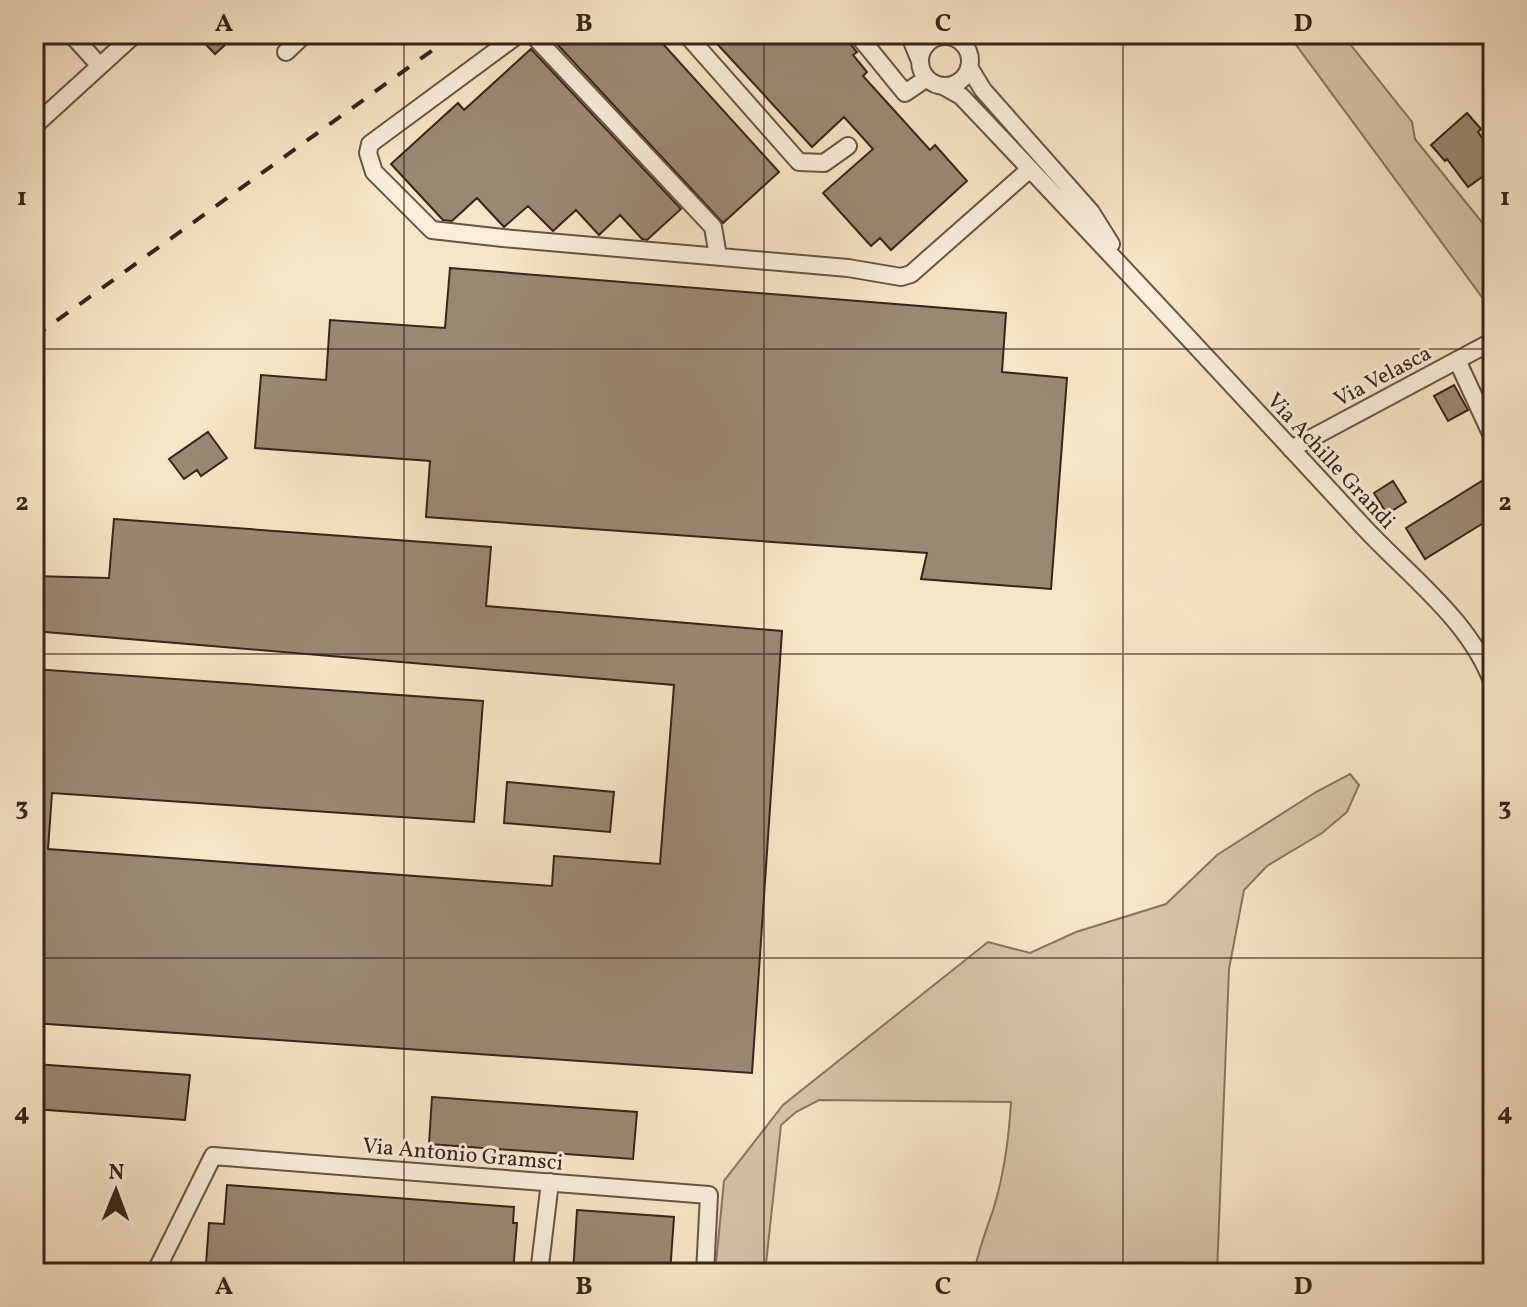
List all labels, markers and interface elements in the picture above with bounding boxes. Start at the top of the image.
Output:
text: A [215,6,234,42]
text: B [575,6,593,42]
text: C [935,6,951,42]
text: D [1293,6,1313,42]
text: 1 [17,180,27,216]
text: 1 [1500,180,1510,216]
street label: Via Velasca [1329,339,1437,416]
street label: Via Achille Grandi [1259,387,1402,537]
text: 2 [15,485,29,521]
text: 2 [1498,485,1512,521]
text: 3 [15,790,29,826]
text: 3 [1498,790,1512,826]
text: 4 [14,1095,30,1131]
text: 4 [1497,1095,1513,1131]
street label: Via Antonio Gramsci [361,1131,564,1180]
north arrow [76,1151,156,1231]
text: N [108,1158,125,1189]
text: A [215,1269,234,1305]
text: B [575,1269,593,1305]
text: C [935,1269,951,1305]
text: D [1293,1269,1313,1305]

